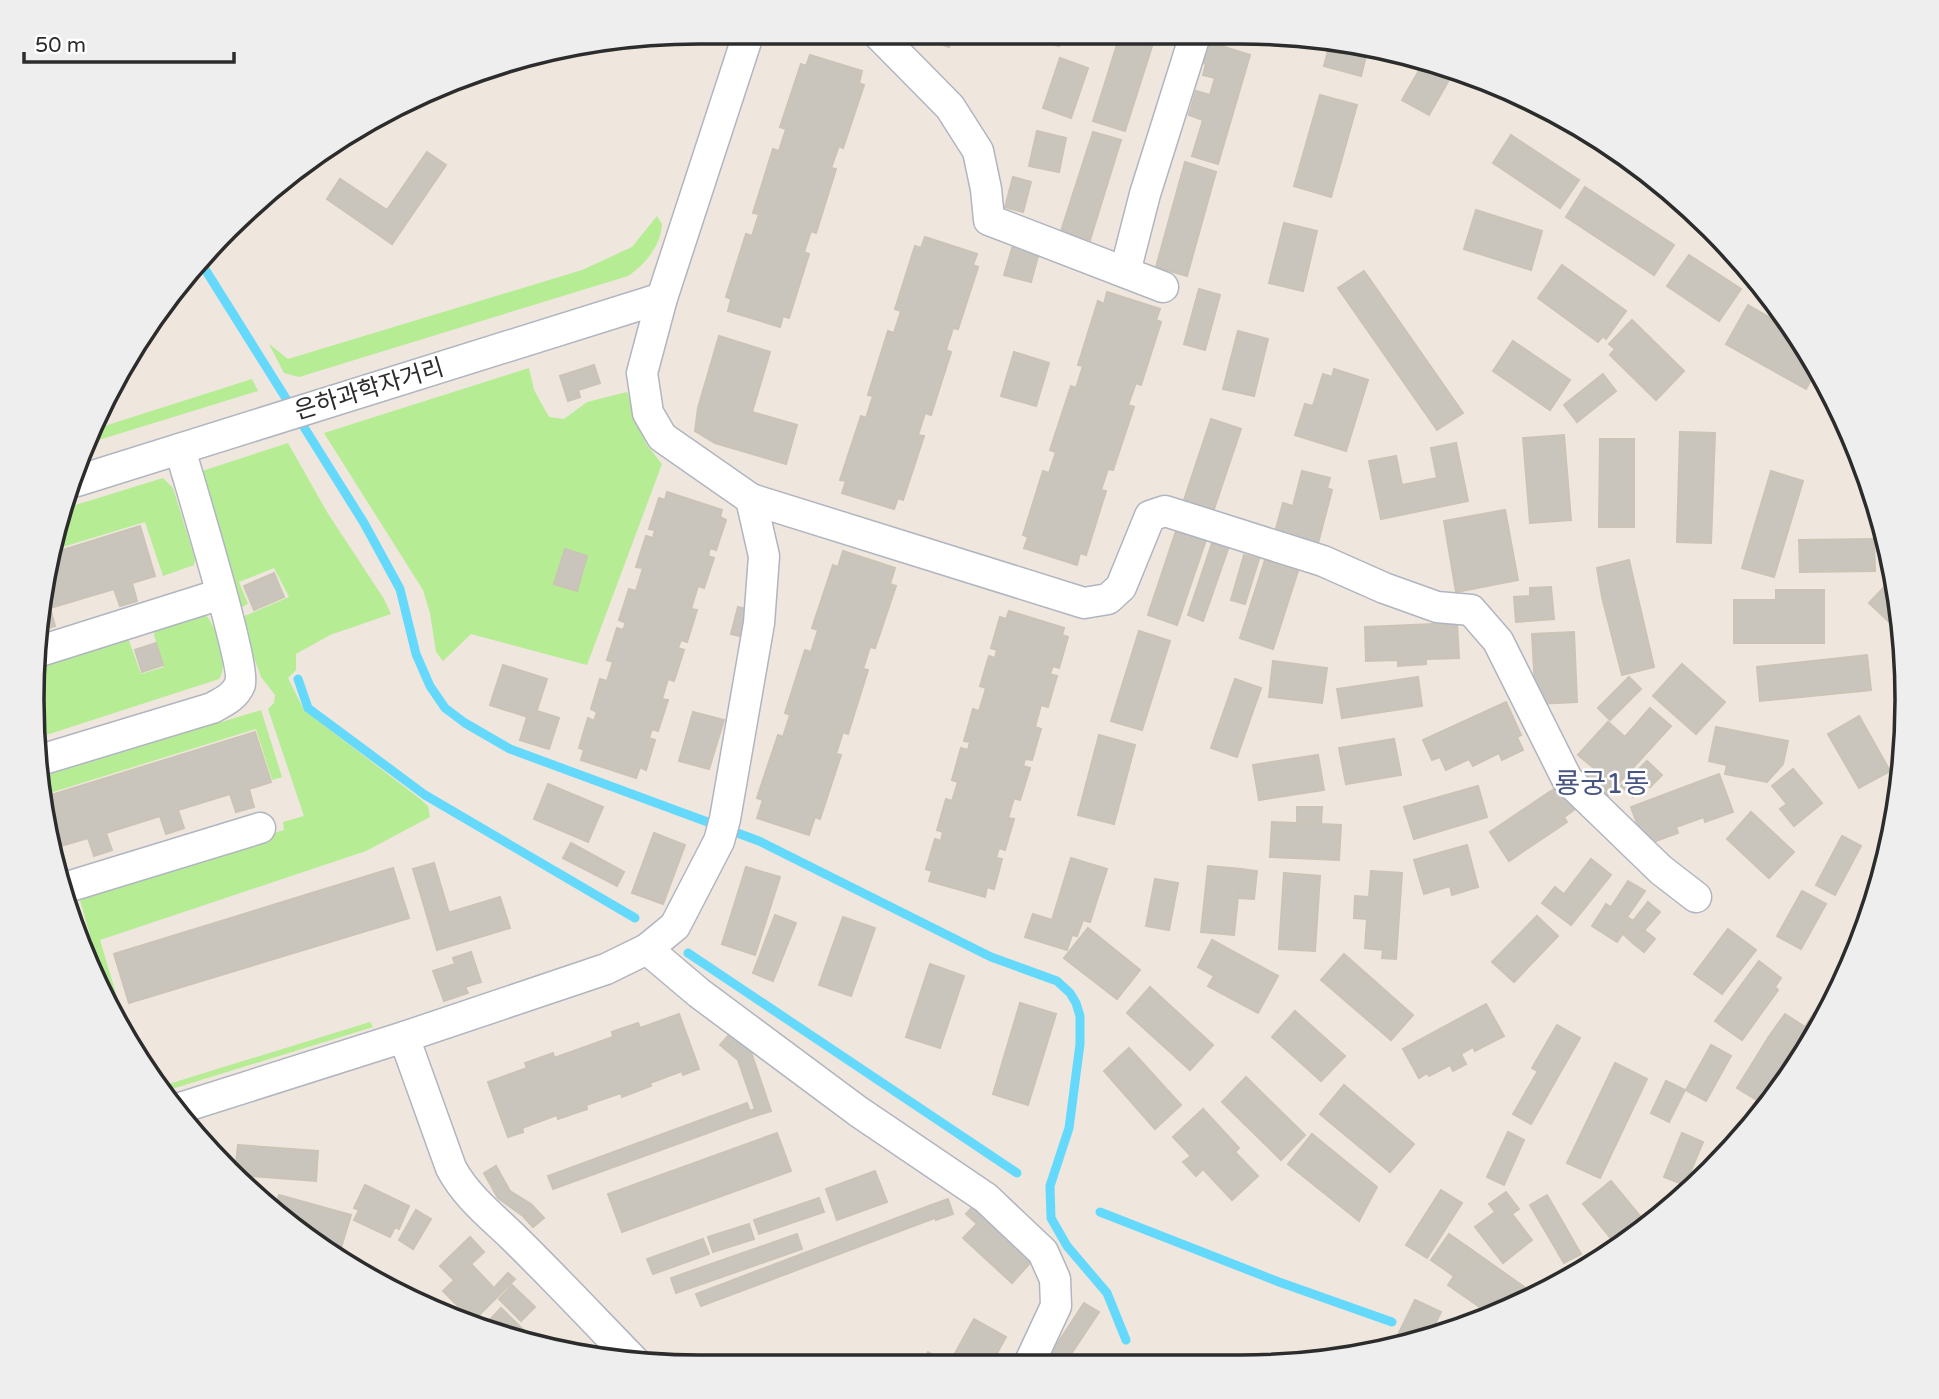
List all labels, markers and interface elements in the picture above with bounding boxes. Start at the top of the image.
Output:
scale bar [24,21,234,65]
text: 50 m [35,33,86,58]
street label: 은하과학자거리 [291,353,447,426]
district label: 룡궁1동 [1555,767,1649,801]

